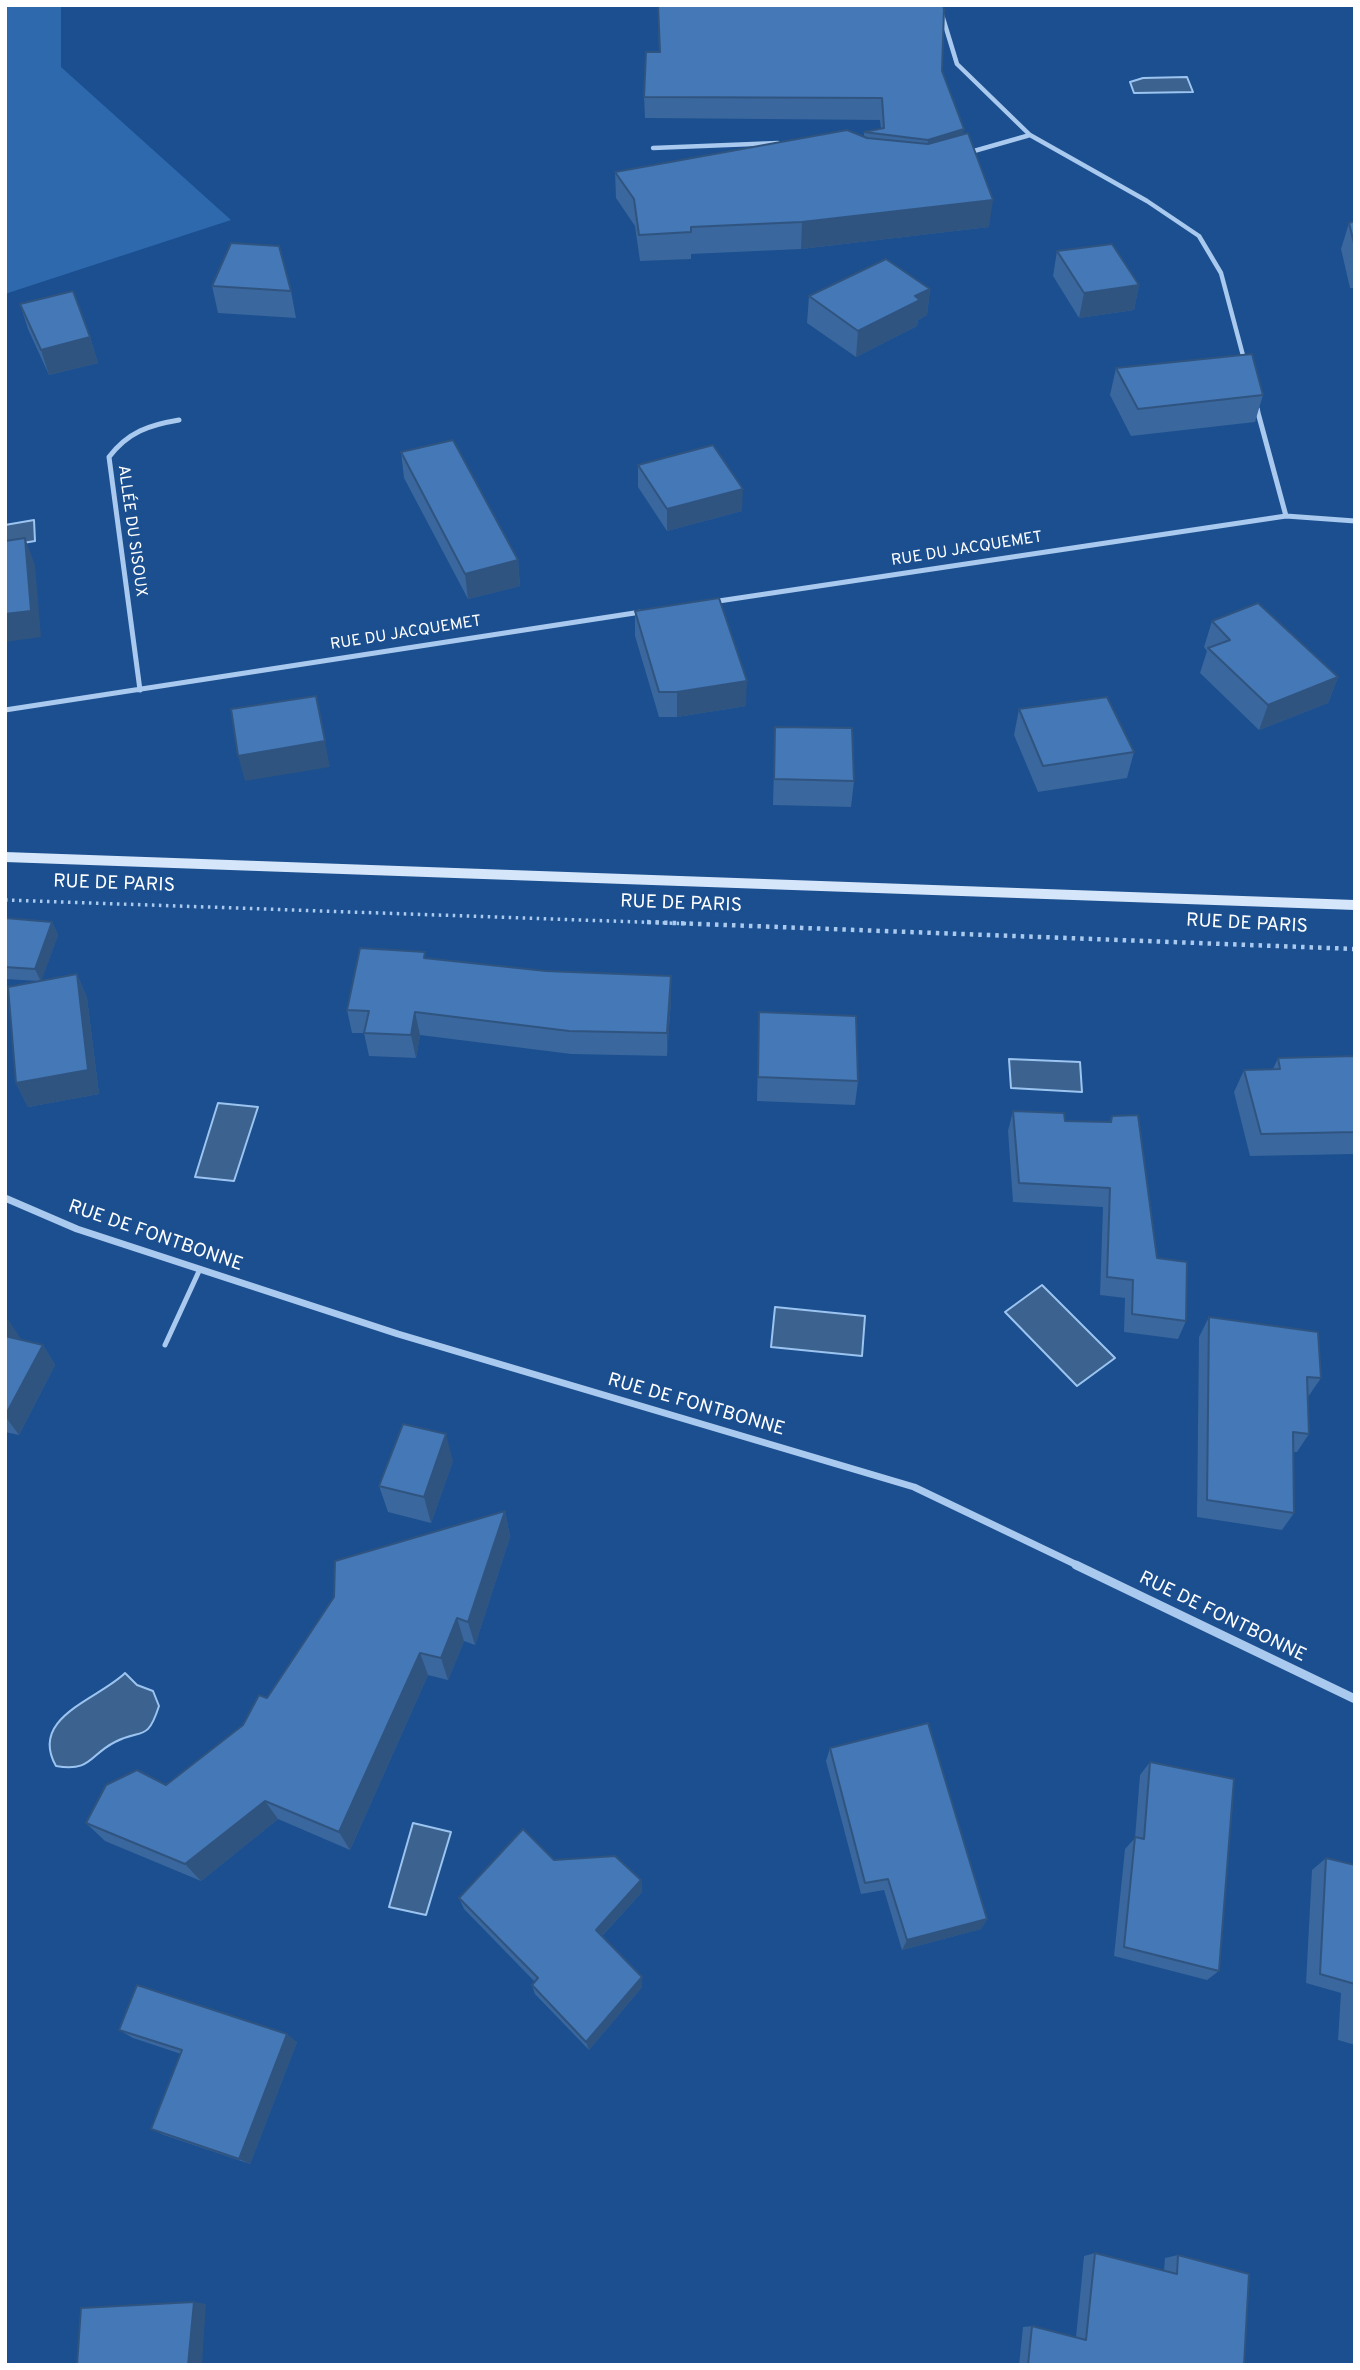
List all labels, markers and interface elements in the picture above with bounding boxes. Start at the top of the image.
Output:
street label: ALLÉE DU SISOUX [112,464,150,598]
street label: RUE DU JACQUEMET [890,529,1044,571]
street label: RUE DU JACQUEMET [329,613,483,655]
street label: RUE DE PARIS [53,871,175,899]
street label: RUE DE PARIS [620,891,742,919]
street label: RUE DE PARIS [1185,910,1309,940]
street label: RUE DE FONTBONNE [65,1196,245,1278]
street label: RUE DE FONTBONNE [605,1370,787,1442]
street label: RUE DE FONTBONNE [1135,1568,1309,1668]

